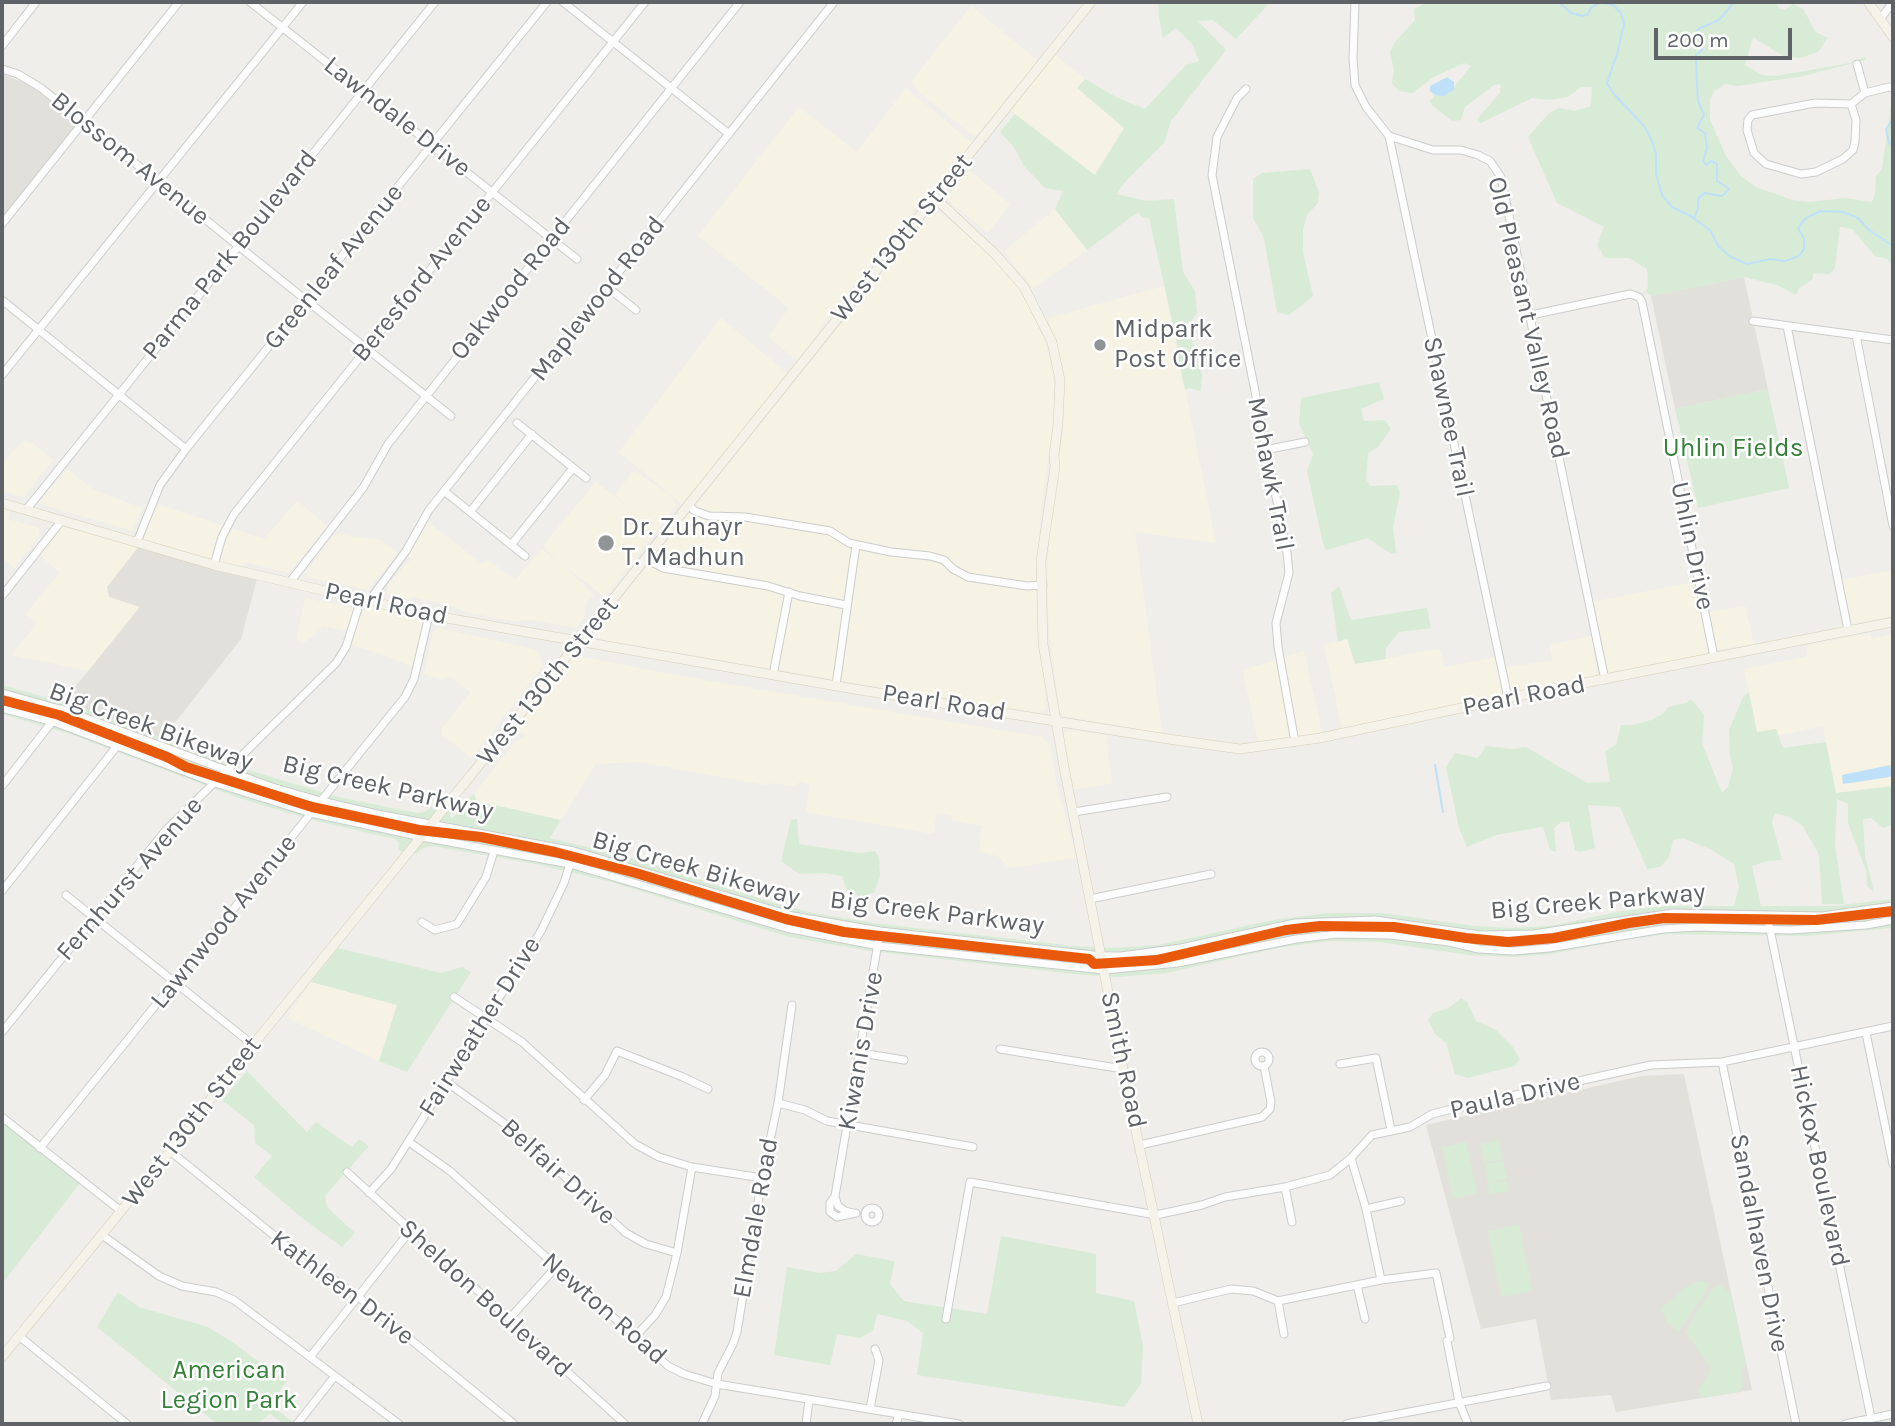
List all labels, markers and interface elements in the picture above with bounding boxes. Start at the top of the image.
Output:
scale bar [1657,14,1795,58]
text: 200 m [1667,28,1729,52]
street label: Lawndale Drive [317,50,477,184]
street label: Blossom Avenue [44,85,216,233]
street label: Parma Park Boulevard [136,144,324,366]
street label: West 130th Street [825,147,979,329]
street label: Old Pleasant Valley Road [1480,174,1576,462]
street label: Greenleaf Avenue [258,178,410,356]
street label: Beresford Avenue [345,190,499,368]
street label: Maplewood Road [524,210,672,388]
street label: Oakwood Road [444,211,578,367]
place label: Midpark Post Office [1114,314,1241,376]
street label: Shawnee Trail [1416,334,1480,500]
marker: Midpark Post Office [1092,337,1108,353]
street label: Mohawk Trail [1240,395,1300,553]
park label: Uhlin Fields [1663,433,1803,465]
street label: Uhlin Drive [1663,479,1721,613]
place label: Dr. Zuhayr T. Madhun [622,512,745,574]
marker: Dr. Zuhayr T. Madhun [596,533,616,553]
street label: Pearl Road [322,576,450,632]
street label: West 130th Street [471,590,625,772]
street label: Pearl Road [1460,669,1588,723]
street label: Big Creek Bikeway [45,676,257,778]
street label: Pearl Road [880,678,1008,728]
street label: Big Creek Parkway [279,749,497,827]
street label: Fernhurst Avenue [50,791,210,967]
street label: Big Creek Bikeway [588,824,804,914]
street label: Lawnwood Avenue [144,828,304,1016]
street label: Big Creek Parkway [1489,877,1707,927]
street label: Big Creek Parkway [828,884,1046,942]
street label: Fairweather Drive [412,931,548,1123]
street label: Kiwanis Drive [832,969,890,1133]
street label: Smith Road [1093,989,1153,1131]
street label: West 130th Street [116,1031,268,1213]
street label: Hickox Boulevard [1782,1062,1856,1270]
street label: Paula Drive [1447,1066,1583,1126]
street label: Belfair Drive [494,1112,622,1232]
street label: Sandalhaven Drive [1723,1131,1795,1355]
street label: Elmdale Road [727,1135,785,1301]
street label: Sheldon Boulevard [392,1213,578,1385]
street label: Kathleen Drive [264,1224,420,1352]
street label: Newton Road [535,1246,673,1372]
park label: American Legion Park [161,1355,297,1416]

